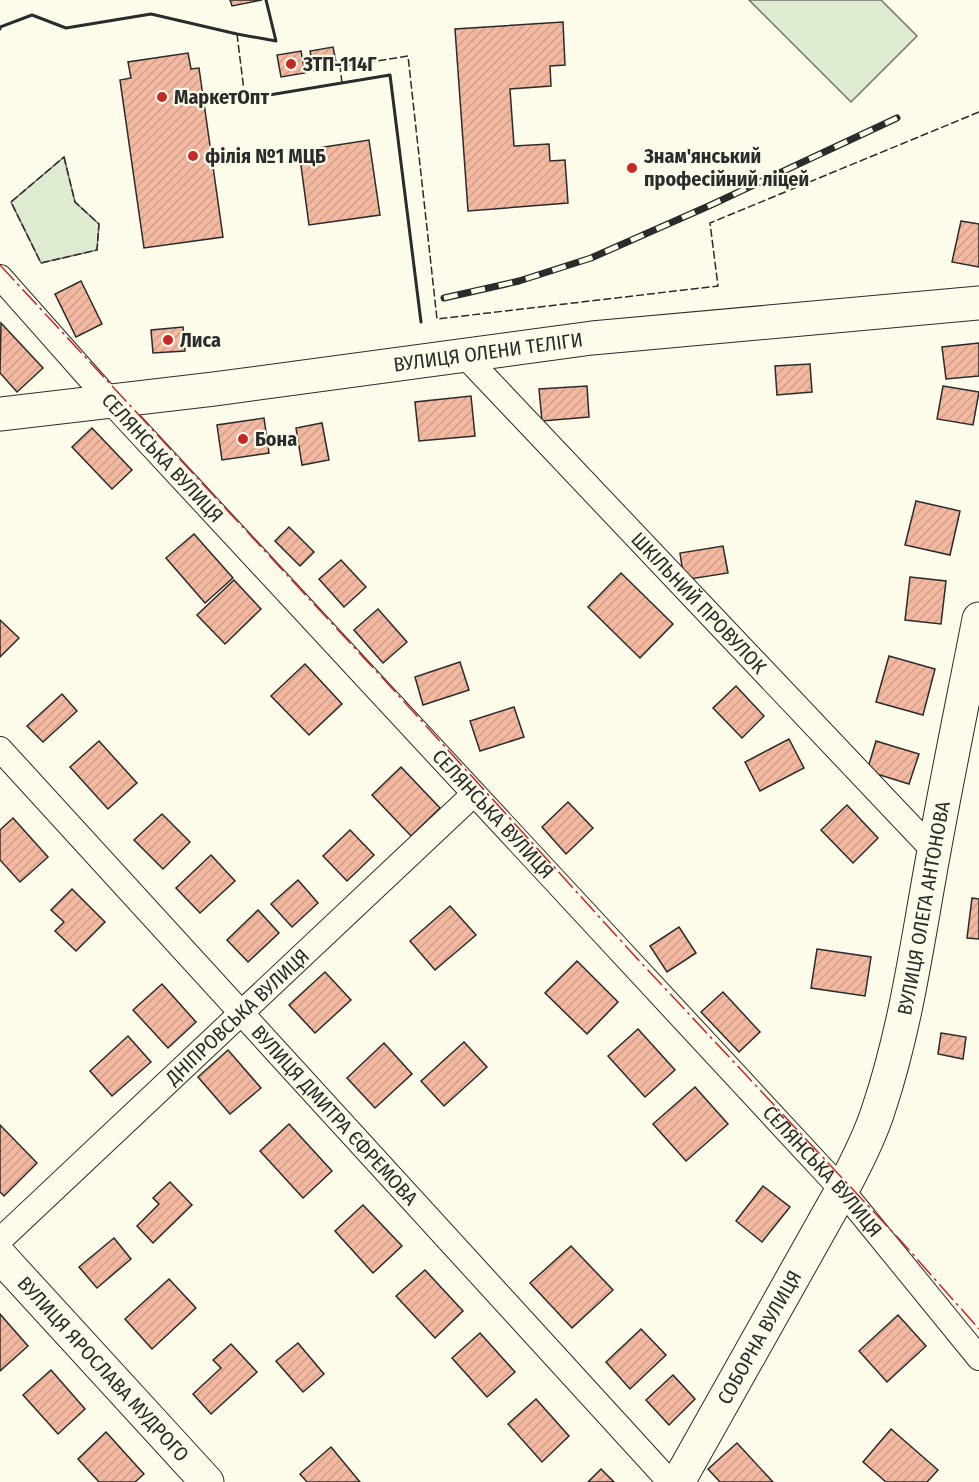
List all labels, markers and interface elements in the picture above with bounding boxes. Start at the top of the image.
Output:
place label: ЗТП-114Г [302,52,377,76]
marker: ЗТП-114Г [284,57,298,71]
place label: МаркетОпт [174,85,269,109]
marker: МаркетОпт [155,90,169,104]
place label: філія №1 МЦБ [205,144,326,168]
place label: Знам'янський професійний ліцей [643,144,809,191]
marker: філія №1 МЦБ [186,149,200,163]
marker: Знам'янський професійний ліцей [625,161,639,175]
street label: ВУЛИЦЯ ОЛЕНИ ТЕЛІГИ [392,327,584,377]
place label: Лиса [180,328,221,352]
marker: Лиса [161,333,175,347]
street label: СЕЛЯНСЬКА ВУЛИЦЯ [97,388,228,527]
place label: Бона [255,427,297,451]
marker: Бона [236,432,250,446]
street label: ШКІЛЬНИЙ ПРОВУЛОК [626,527,772,679]
street label: СЕЛЯНСЬКА ВУЛИЦЯ [427,744,559,884]
street label: ВУЛИЦЯ ОЛЕГА АНТОНОВА [892,799,955,1017]
street label: ДНІПРОВСЬКА ВУЛИЦЯ [160,944,314,1090]
street label: ВУЛИЦЯ ДМИТРА ЄФРЕМОВА [246,1020,423,1210]
street label: СЕЛЯНСЬКА ВУЛИЦЯ [758,1101,887,1242]
street label: СОБОРНА ВУЛИЦЯ [712,1266,806,1409]
street label: ВУЛИЦЯ ЯРОСЛАВА МУДРОГО [13,1271,194,1466]

